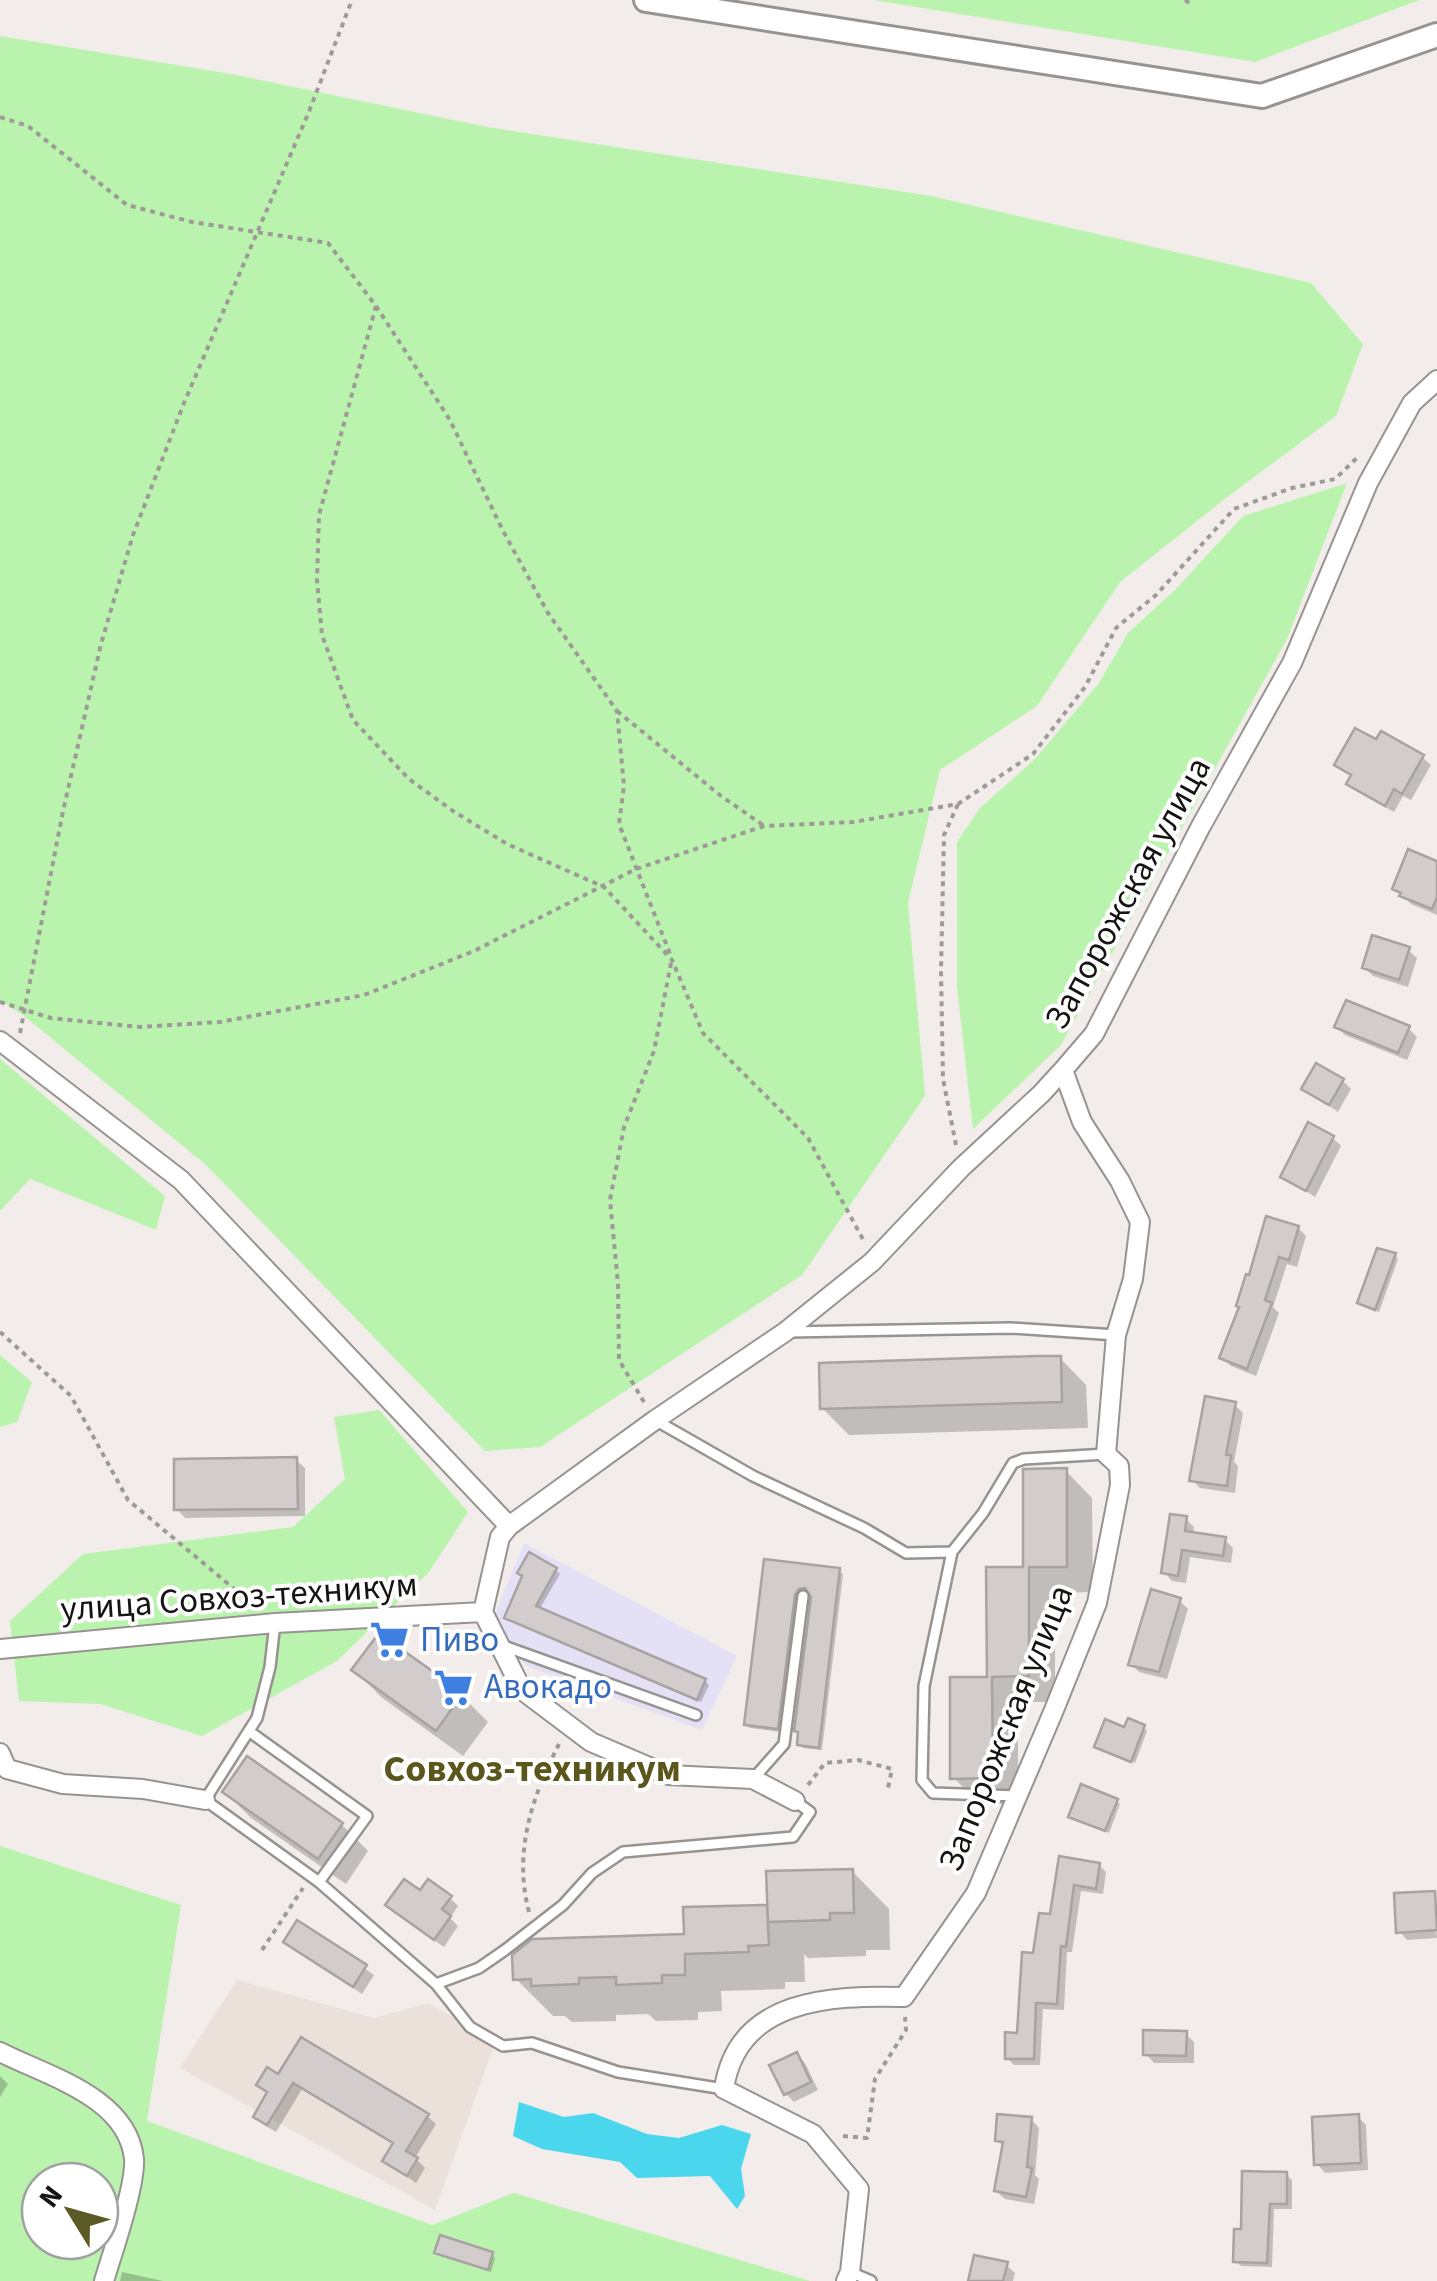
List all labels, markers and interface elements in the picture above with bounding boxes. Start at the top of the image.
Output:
street label: Запорожская улица [1032,748,1224,1038]
street label: улица Совхоз-техникум [59,1560,419,1634]
street label: Запорожская улица [926,1578,1086,1878]
place label: Пиво [420,1615,499,1665]
supermarket icon: Пиво [369,1619,411,1661]
place label: Авокадо [484,1662,612,1712]
supermarket icon: Авокадо [433,1666,475,1708]
district label: Совхоз-техникум [383,1742,681,1796]
north arrow [20,2161,120,2261]
text: N [29,2177,72,2216]

